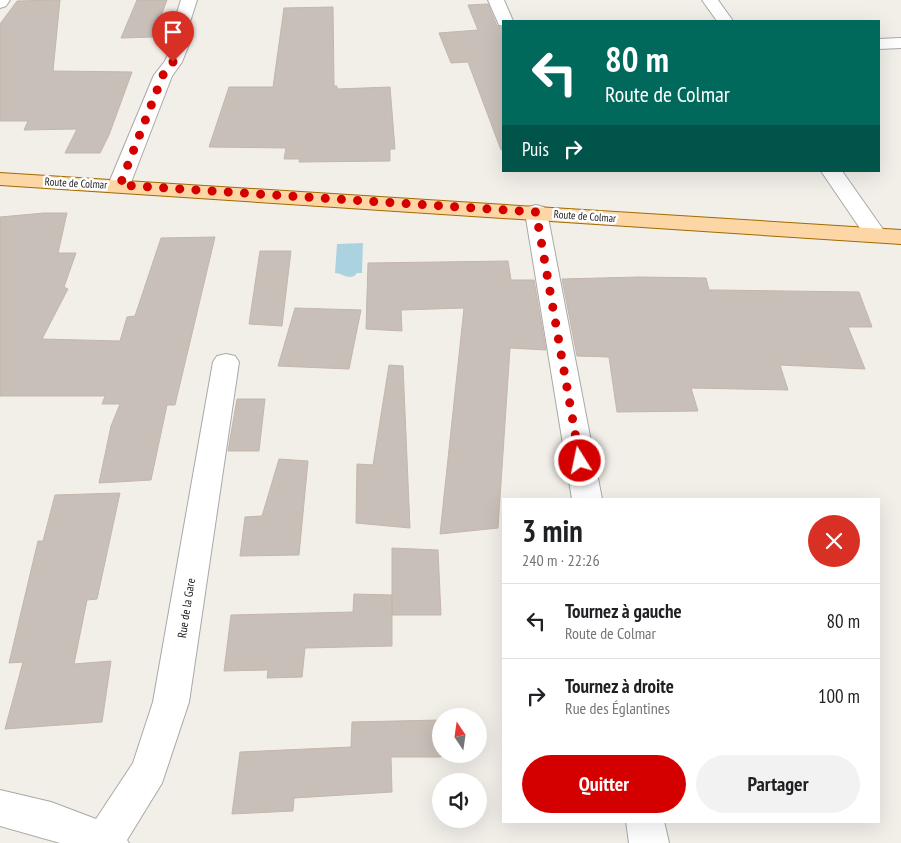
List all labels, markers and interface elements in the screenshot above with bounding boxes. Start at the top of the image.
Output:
pin [152,11,194,62]
icon: arrive [159,18,187,46]
text: 80 m [605,36,669,82]
icon: left [522,40,587,105]
text: Route de Colmar [605,80,730,108]
icon: right [559,135,587,163]
text: Puis [522,137,549,161]
street label: Route de Colmar [44,174,108,192]
street label: Route de Colmar [553,207,617,225]
position arrow [553,434,605,486]
text: 3 min [522,511,583,550]
button: close [808,515,860,567]
text: 240 m · 22:26 [522,550,600,570]
street label: Rue de la Gare [174,577,198,639]
text: Tournez à gauche [565,599,682,623]
icon: left [522,607,550,635]
text: 80 m [827,609,860,633]
text: Route de Colmar [565,623,656,643]
text: Tournez à droite [565,674,674,698]
icon: right [522,682,550,710]
text: 100 m [818,684,860,708]
text: Rue des Églantines [565,698,670,718]
north arrow [432,708,488,762]
map controls [432,708,487,828]
button: Quitter [522,755,686,813]
button: Partager [696,755,860,813]
button: sound [432,773,487,828]

